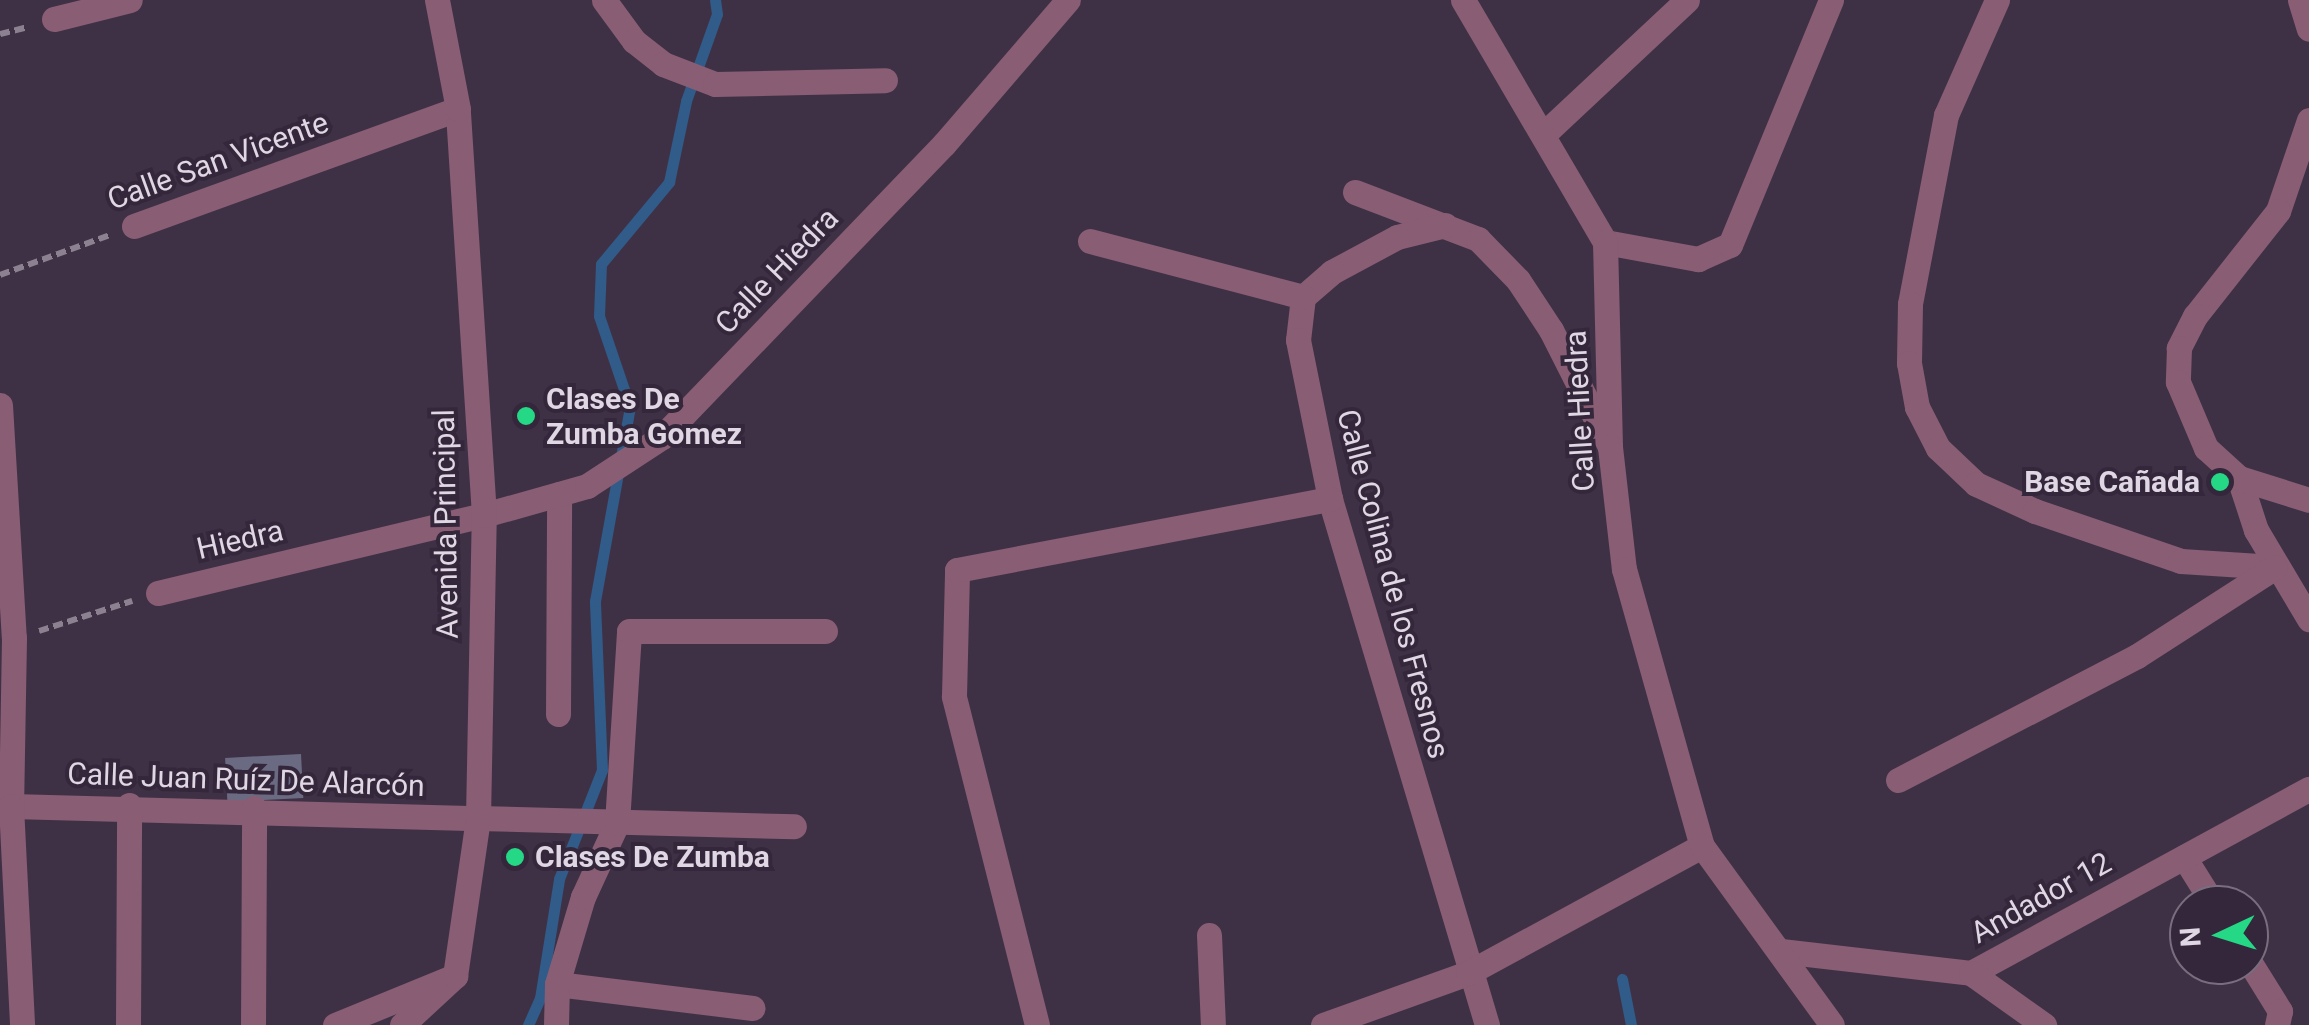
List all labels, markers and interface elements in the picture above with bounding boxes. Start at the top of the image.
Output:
street label: Calle San Vicente [103,104,333,218]
street label: Calle Hiedra [708,201,846,341]
street label: Calle Hiedra [1558,330,1602,492]
place label: Clases De Zumba Gomez [546,381,742,452]
marker: Clases De Zumba Gomez [515,405,537,427]
street label: Calle Colina de los Fresnos [1329,406,1457,762]
street label: Avenida Principal [426,409,466,639]
place label: Base Cañada [2024,464,2200,500]
marker: Base Cañada [2209,471,2231,493]
street label: Hiedra [193,513,287,567]
street label: Calle Juan Ruíz De Alarcón [67,756,425,804]
place label: Clases De Zumba [535,839,770,875]
street label: Andador 12 [1965,845,2117,951]
marker: Clases De Zumba [504,846,526,868]
north arrow [2169,885,2269,985]
text: N [2173,926,2208,948]

